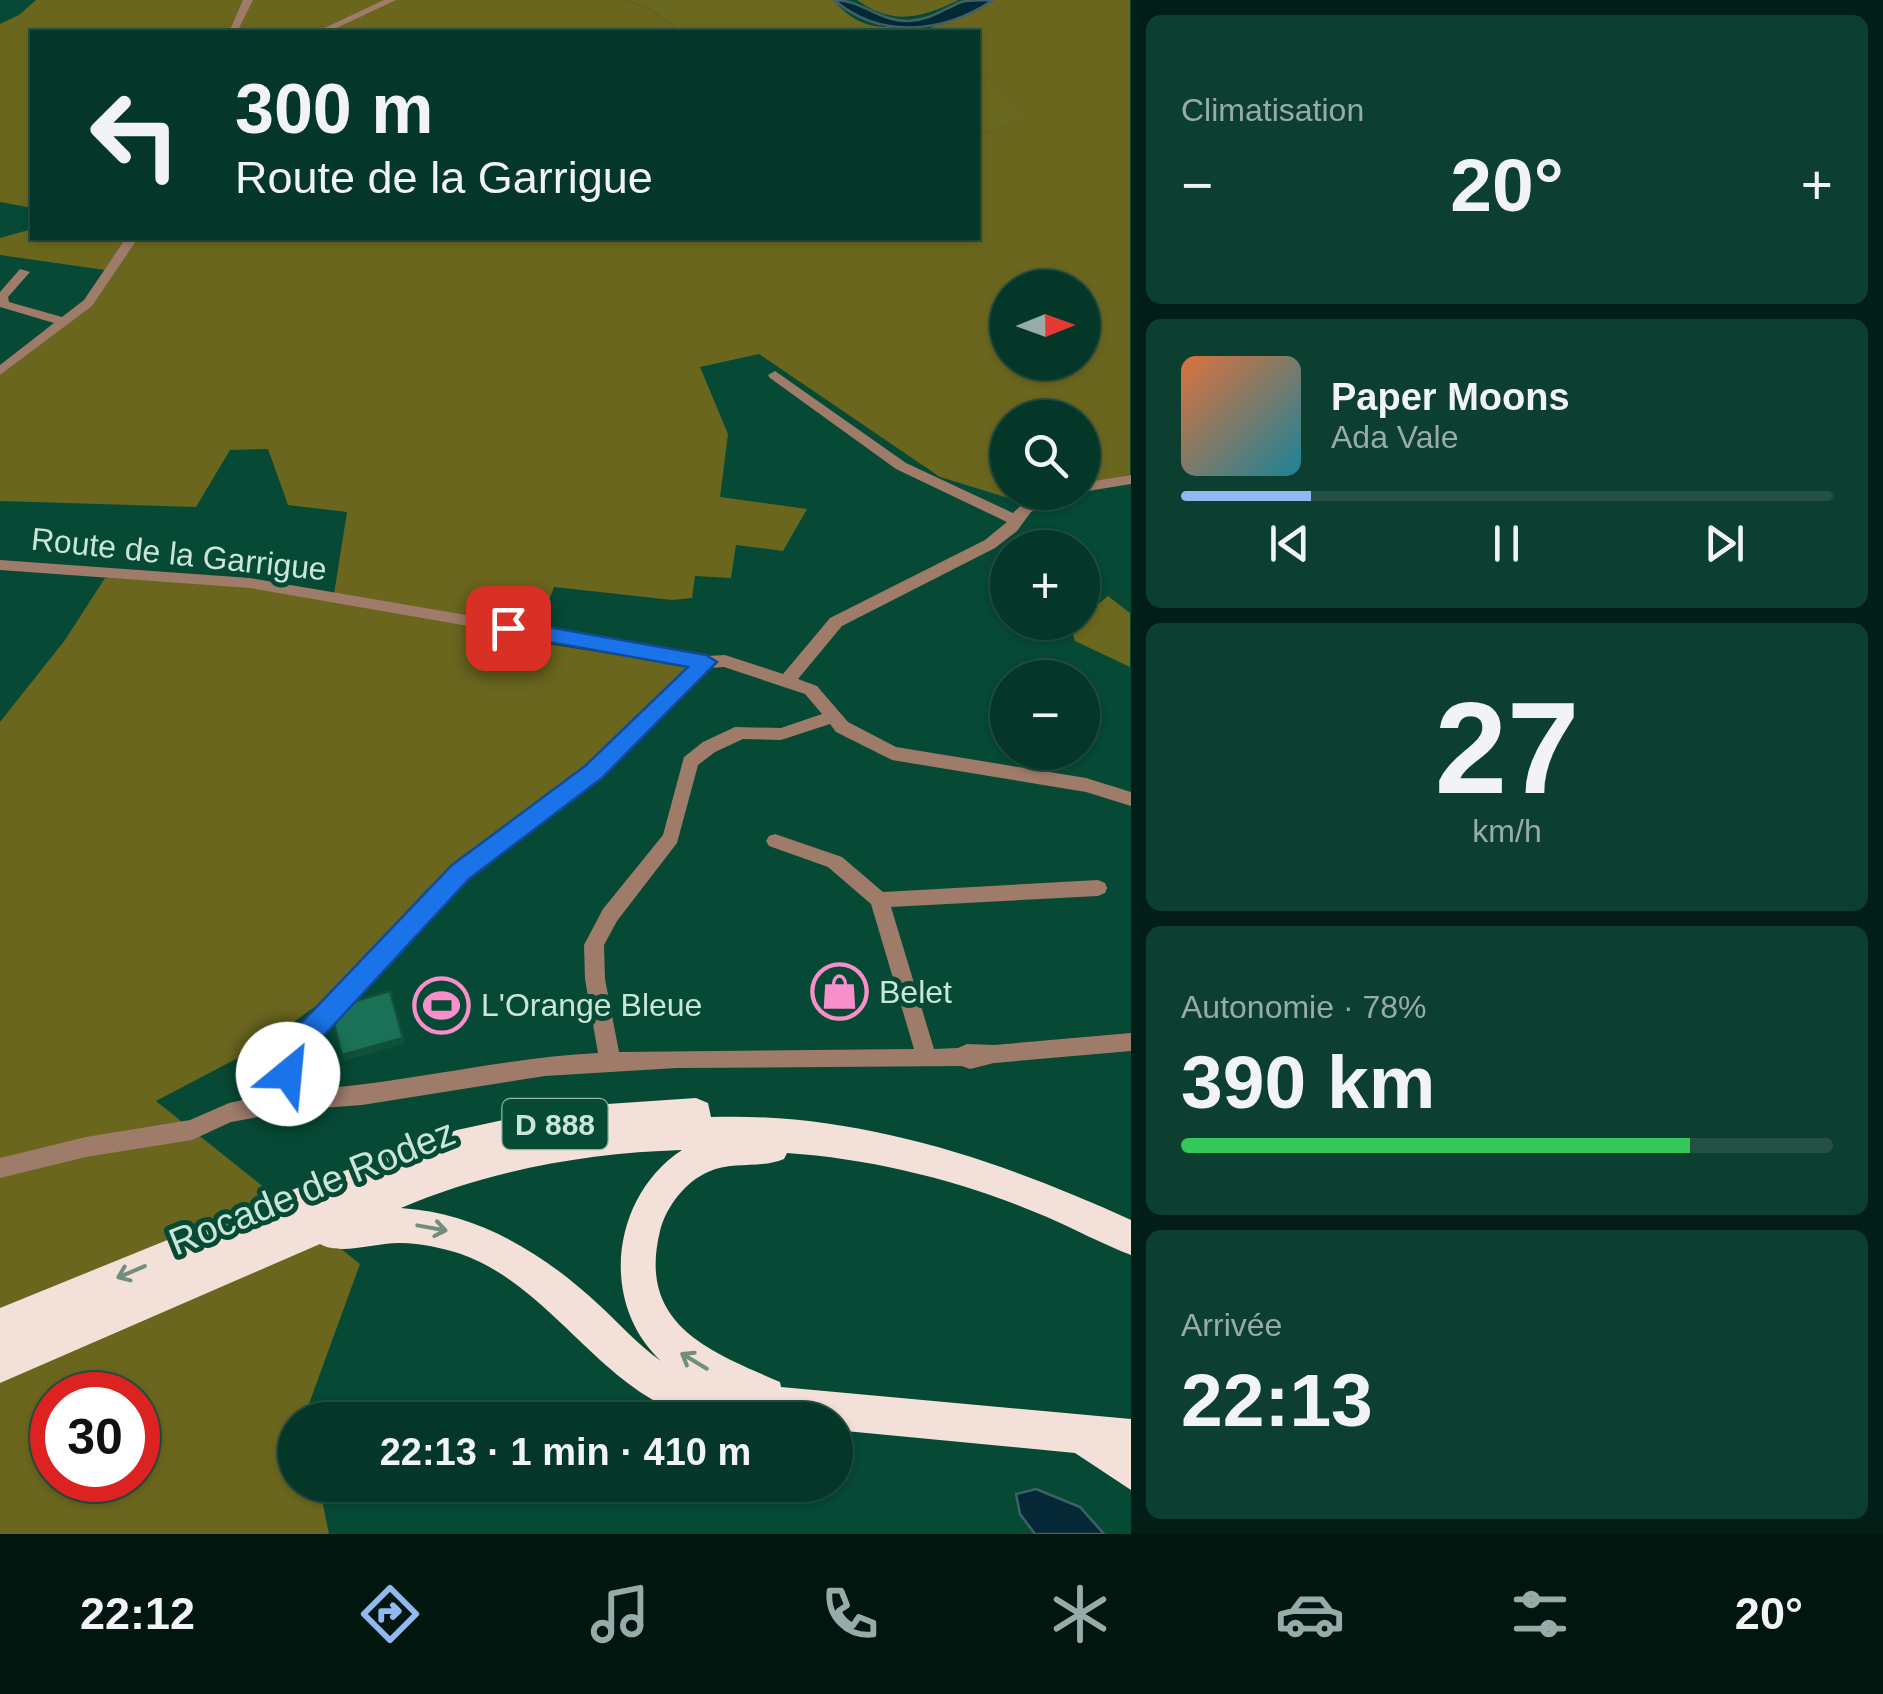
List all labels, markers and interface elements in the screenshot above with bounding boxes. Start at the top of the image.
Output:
icon: left [70,70,200,200]
text: 300 m [235,70,433,148]
text: Climatisation [1181,92,1364,128]
text: 20° [1450,143,1564,227]
text: Route de la Garrigue [235,152,653,203]
text: − [1181,154,1213,216]
text: + [1801,154,1833,216]
north arrow [990,270,1100,380]
map controls [990,270,1100,770]
text: Paper Moons [1331,376,1570,418]
button: search [990,400,1100,510]
text: Ada Vale [1331,419,1459,455]
icon: previous [1262,516,1317,571]
icon: pause [1479,516,1534,571]
icon: next [1697,516,1752,571]
street label: Route de la Garrigue [29,521,329,587]
button: + [990,530,1100,640]
pin [466,586,551,671]
icon: arrive [481,601,536,656]
button: − [990,660,1100,770]
text: 27 [1435,675,1579,821]
text: km/h [1472,813,1542,849]
shop icon: Belet [810,962,870,1022]
place label: Belet [879,974,952,1010]
sports icon: L'Orange Bleue [412,975,472,1035]
place label: L'Orange Bleue [481,987,702,1023]
text: Autonomie · 78% [1181,989,1426,1025]
position arrow [236,1022,340,1126]
text: 390 km [1181,1040,1435,1124]
road number: D 888 [502,1099,608,1149]
street label: Rocade de Rodez [163,1111,461,1263]
one-way arrow [415,1219,448,1238]
one-way arrow [116,1264,147,1282]
text: Arrivée [1181,1307,1282,1343]
one-way arrow [680,1351,709,1371]
text: 22:13 [1181,1358,1373,1442]
speed limit sign: 30 [30,1372,160,1502]
text: 22:13 · 1 min · 410 m [380,1431,751,1473]
icon: directions [355,1579,425,1649]
icon: music [585,1579,655,1649]
icon: phone [815,1579,885,1649]
icon: climate [1045,1579,1115,1649]
icon: car [1275,1579,1345,1649]
icon: filters [1505,1579,1575,1649]
text: 22:12 [80,1588,195,1639]
text: 20° [1735,1588,1803,1639]

